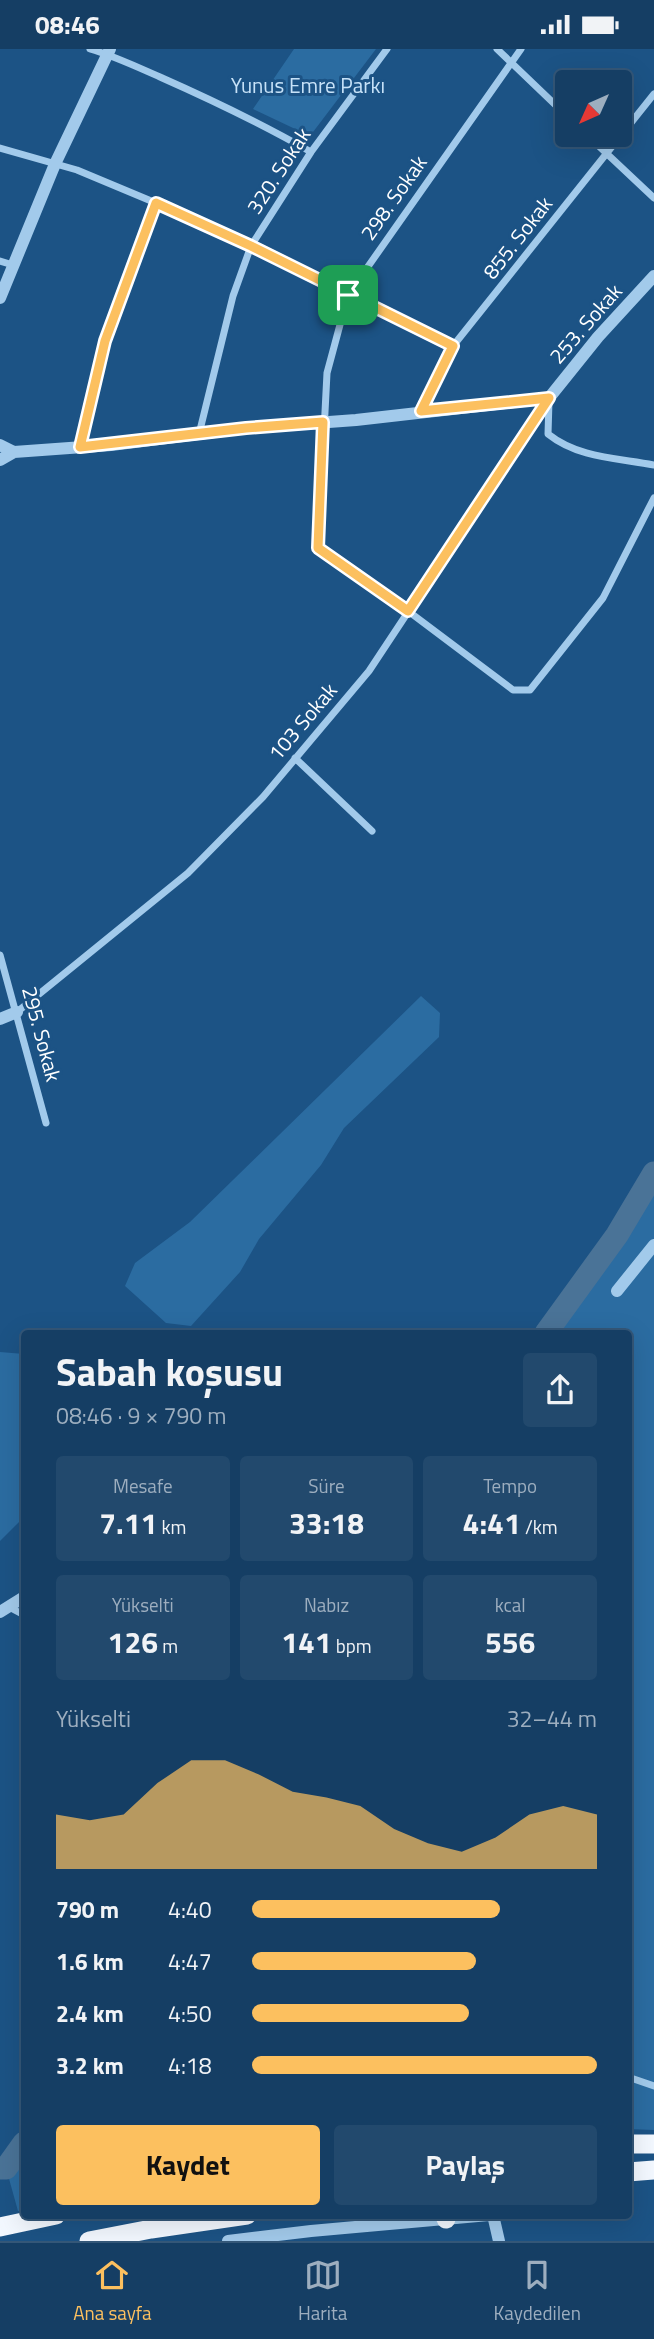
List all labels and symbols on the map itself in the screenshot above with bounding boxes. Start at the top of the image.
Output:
park label: Yunus Emre Parkı [231,69,385,101]
north arrow [555,70,632,147]
street label: 320. Sokak [238,121,318,220]
street label: 298. Sokak [352,148,434,247]
street label: 855. Sokak [475,189,560,286]
pin [318,265,378,325]
street label: 253. Sokak [541,276,629,371]
street label: 103 Sokak [260,675,344,767]
street label: 295. Sokak [14,983,70,1085]

